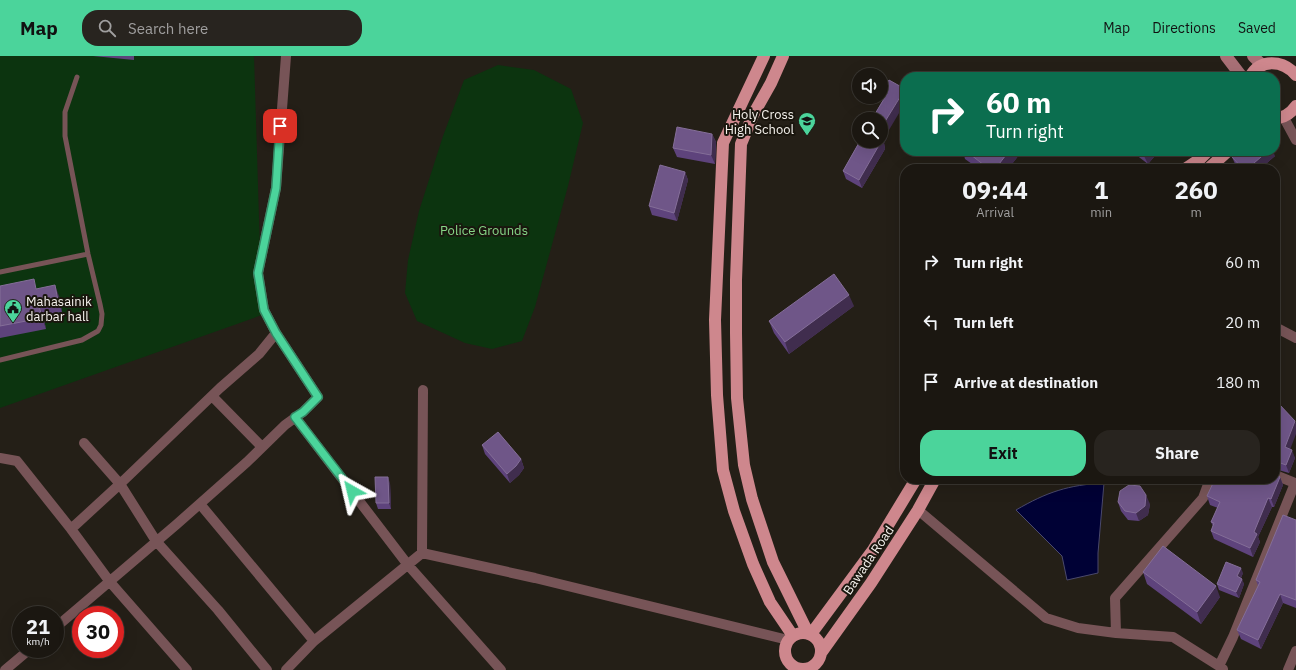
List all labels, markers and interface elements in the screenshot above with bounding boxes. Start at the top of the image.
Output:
search box [82,10,362,46]
text: Map [20,16,58,40]
icon: search [96,17,118,39]
text: Search here [128,19,208,38]
text: Map [1103,19,1130,37]
text: Directions [1152,19,1216,37]
text: Saved [1238,19,1276,37]
map controls [852,68,888,148]
button: sound [852,68,888,104]
text: 60 m [986,84,1051,121]
icon: right [920,88,972,140]
place label: Holy Cross High School [725,106,794,138]
pin [263,109,297,143]
school or university icon: Holy Cross High School [797,111,817,136]
button: search [852,112,888,148]
icon: arrive [269,115,291,137]
text: Turn right [986,120,1064,143]
text: 09:44 [962,174,1028,206]
text: 1 [1094,174,1108,206]
text: 260 [1174,174,1218,206]
text: Arrival [976,204,1014,221]
text: min [1090,204,1112,221]
text: m [1190,204,1202,221]
park label: Police Grounds [440,222,528,239]
icon: right [920,251,942,273]
text: Turn right [954,253,1023,272]
text: 60 m [1225,253,1260,272]
place label: Mahasainik darbar hall [26,293,92,325]
public building icon: Mahasainik darbar hall [3,298,23,323]
icon: left [920,311,942,333]
text: Turn left [954,313,1014,332]
text: 20 m [1225,313,1260,332]
icon: arrive [920,371,942,393]
text: Arrive at destination [954,373,1098,392]
text: 180 m [1216,373,1260,392]
button: Exit [920,430,1086,476]
button: Share [1094,430,1260,476]
position arrow [331,470,373,512]
street label: Bawada Road [839,523,898,598]
speed limit sign: 30 [72,606,124,658]
text: 21 [26,613,50,640]
text: km/h [26,635,50,648]

